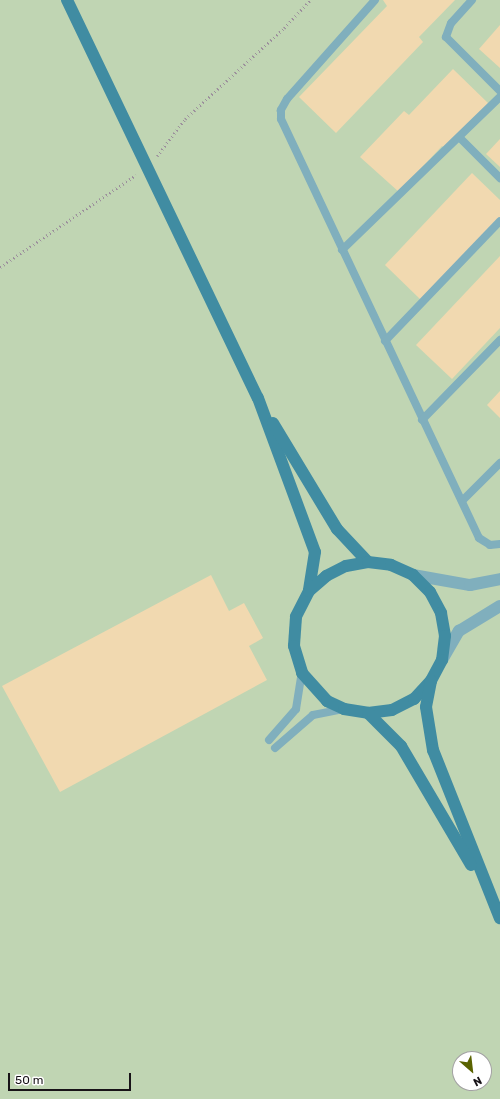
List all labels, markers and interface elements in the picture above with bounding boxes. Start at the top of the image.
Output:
north arrow [452,1051,492,1091]
scale bar [10,1065,133,1091]
text: 50 m [15,1073,43,1087]
text: N [471,1074,484,1089]

